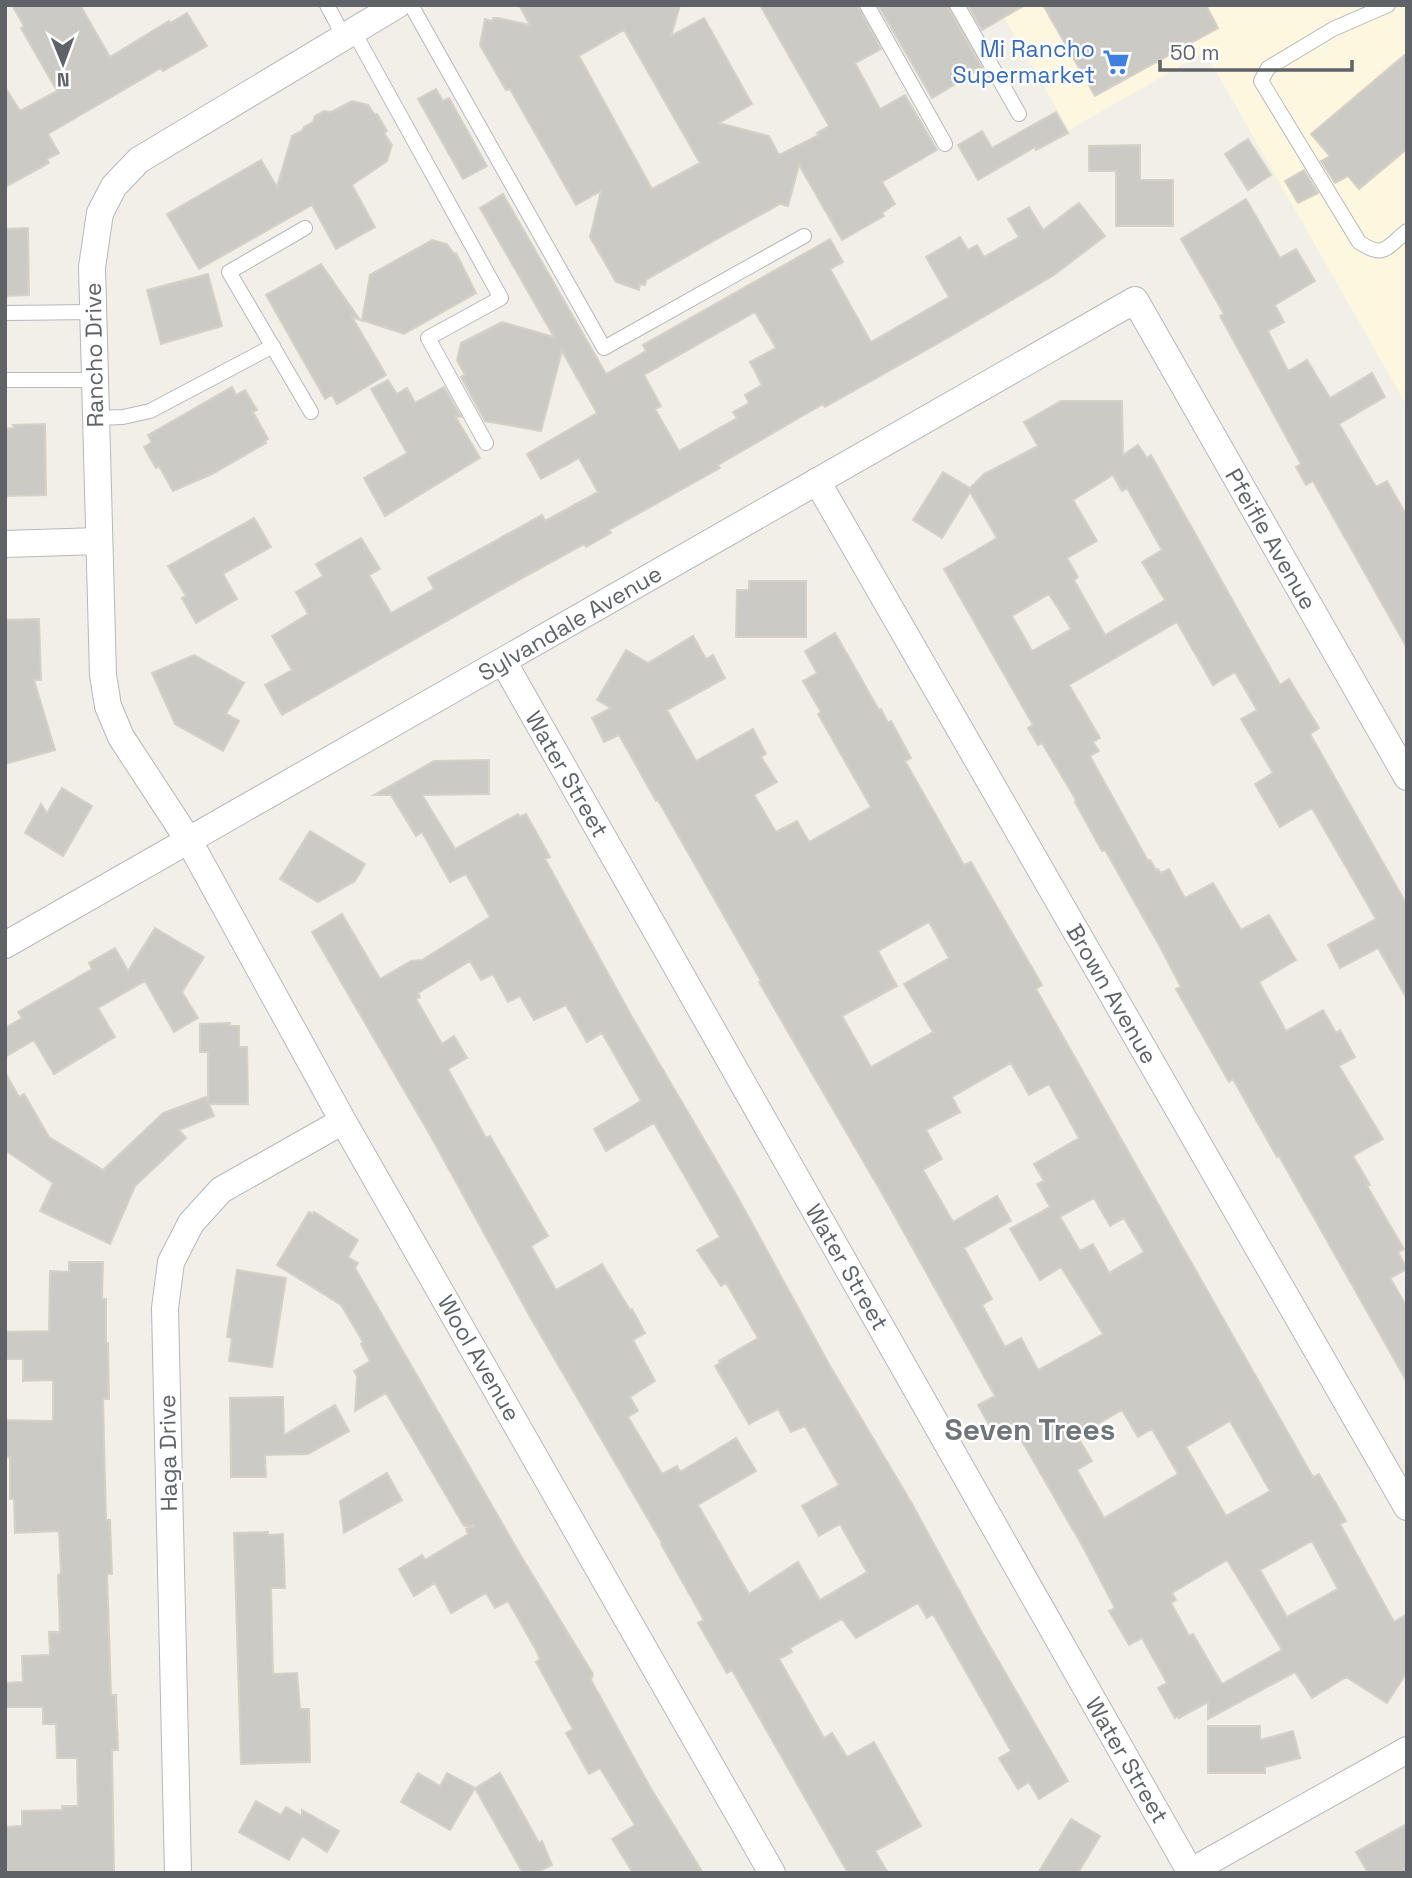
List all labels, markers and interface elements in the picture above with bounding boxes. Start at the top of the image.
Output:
north arrow [28,28,98,98]
scale bar [1160,28,1352,72]
place label: Mi Rancho Supermarket [953,34,1095,90]
text: 50 m [1170,39,1220,66]
supermarket icon: Mi Rancho Supermarket [1101,47,1131,77]
text: N [57,67,70,92]
street label: Rancho Drive [78,282,110,428]
street label: Pfeifle Avenue [1218,463,1324,615]
street label: Sylvandale Avenue [473,558,667,688]
street label: Water Street [519,705,615,843]
street label: Brown Avenue [1060,919,1164,1069]
street label: Water Street [799,1198,895,1336]
street label: Wool Avenue [431,1290,527,1426]
street label: Haga Drive [152,1394,184,1512]
district label: Seven Trees [945,1410,1115,1449]
street label: Water Street [1079,1691,1175,1829]

